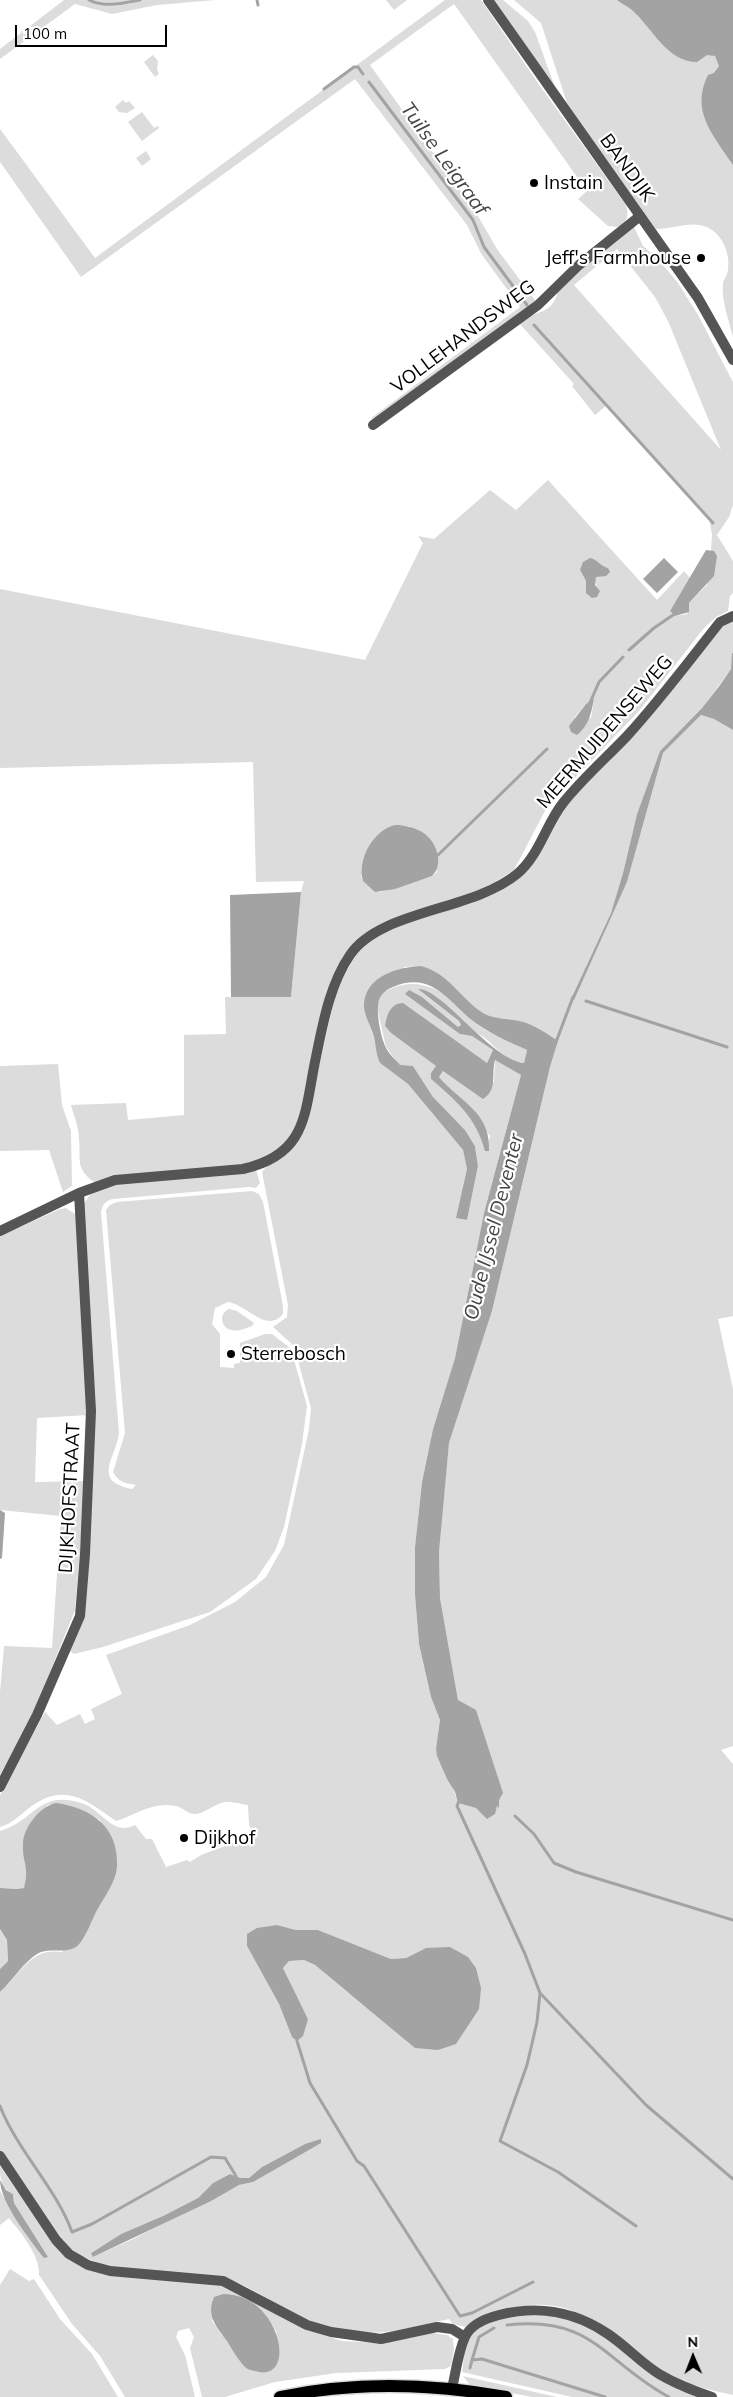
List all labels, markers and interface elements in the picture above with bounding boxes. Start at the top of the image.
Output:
scale bar [18,15,170,47]
text: 100 m [23,24,67,43]
water label: Tuilse Leigraaf [395,98,493,220]
street label: BANDIJK [595,130,659,206]
place label: Instain [544,172,603,194]
marker: Instain [528,177,540,189]
place label: Jeff's Farmhouse [545,247,691,269]
marker: Jeff's Farmhouse [695,252,707,264]
street label: VOLLEHANDSWEG [387,275,539,399]
street label: MEERMUIDENSEWEG [532,651,678,813]
water label: Oude IJssel Deventer [459,1131,529,1323]
place label: Sterrebosch [241,1343,346,1365]
marker: Sterrebosch [225,1348,237,1360]
street label: DIJKHOFSTRAAT [55,1422,85,1574]
place label: Dijkhof [194,1827,255,1849]
marker: Dijkhof [178,1832,190,1844]
north arrow [668,2332,718,2382]
text: N [687,2333,698,2351]

